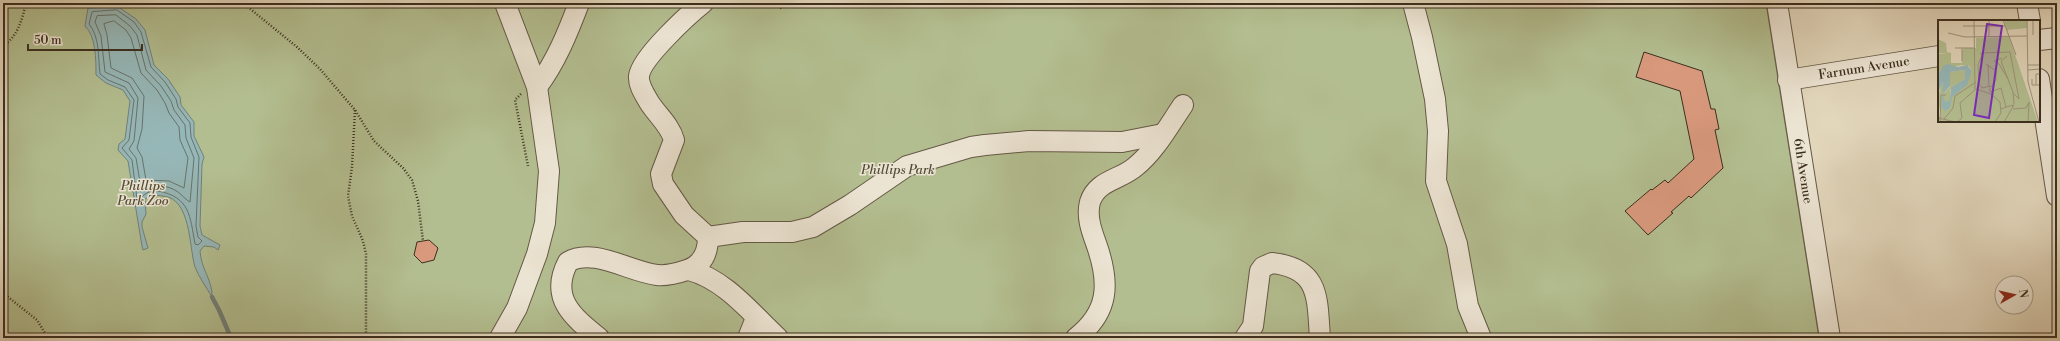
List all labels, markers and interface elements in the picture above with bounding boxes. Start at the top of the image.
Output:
inset map [1938,20,2040,122]
scale bar [28,26,142,52]
text: 50 m [34,33,62,48]
street label: Farnum Avenue [1817,53,1911,83]
street label: 6th Avenue [1790,137,1816,205]
park label: Phillips Park [860,162,935,178]
park label: Phillips Park Zoo [116,178,169,209]
north arrow [1994,275,2034,315]
text: N [2015,288,2030,299]

